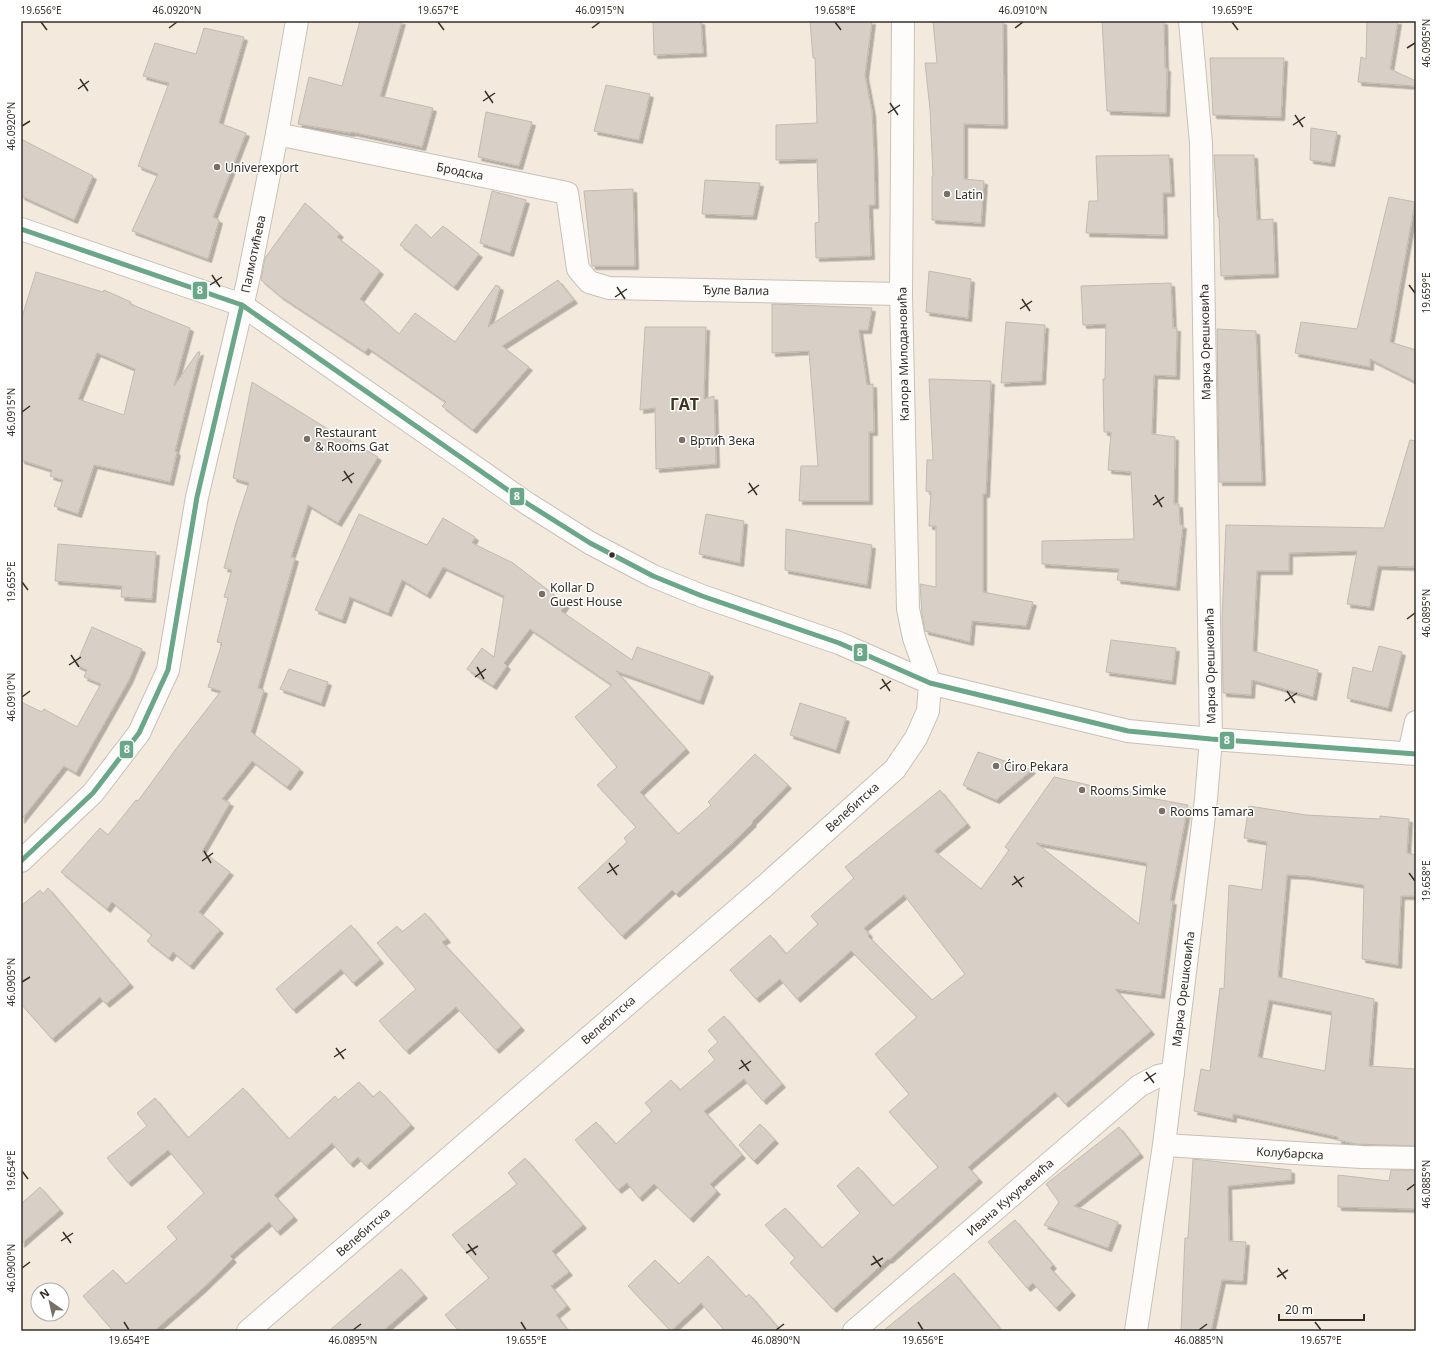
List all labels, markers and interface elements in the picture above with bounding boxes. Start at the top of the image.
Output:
text: 19.656°E [20,3,62,17]
text: 46.0920°N [153,3,201,17]
text: 19.657°E [417,3,459,17]
text: 46.0915°N [576,3,624,17]
text: 19.658°E [814,3,856,17]
text: 46.0910°N [999,3,1047,17]
text: 19.659°E [1211,3,1253,17]
text: 46.0905°N [1419,19,1433,67]
text: 46.0920°N [4,102,18,150]
street label: Бродска [435,158,485,184]
place label: Univerexport [225,159,299,176]
marker: Univerexport [212,162,222,172]
place label: Latin [955,186,983,203]
marker: Latin [942,189,952,199]
street label: Палмотићева [236,213,270,295]
text: 19.659°E [1419,272,1433,314]
line badge: 8 [192,281,208,300]
street label: Ђуле Валиа [703,281,769,299]
text: 8 [197,282,203,297]
street label: Марка Орешковића [1195,284,1215,400]
street label: Калора Милодановића [893,287,913,421]
text: 46.0915°N [4,388,18,436]
district label: ГАТ [670,393,700,415]
place label: Restaurant & Rooms Gat [315,424,389,455]
place label: Вртић Зека [690,432,755,449]
marker: Restaurant & Rooms Gat [302,434,312,444]
marker: Вртић Зека [677,435,687,445]
line badge: 8 [509,487,525,506]
text: 8 [514,488,520,503]
unlabelled marker [607,550,617,560]
text: 19.655°E [4,561,18,603]
place label: Kollar D Guest House [550,579,622,610]
marker: Kollar D Guest House [537,589,547,599]
text: 46.0895°N [1419,589,1433,637]
street label: Марка Орешковића [1200,608,1220,724]
line badge: 8 [853,643,868,662]
text: 8 [857,644,863,659]
text: 46.0910°N [4,673,18,721]
line badge: 8 [1219,731,1235,750]
text: 8 [1224,732,1230,747]
line badge: 8 [119,740,134,759]
text: 8 [124,741,130,756]
place label: Ćiro Pekara [1004,758,1068,775]
marker: Ćiro Pekara [991,761,1001,771]
street label: Велебитска [821,778,883,836]
place label: Rooms Simke [1090,782,1166,799]
marker: Rooms Simke [1077,785,1087,795]
place label: Rooms Tamara [1170,803,1254,820]
marker: Rooms Tamara [1157,806,1167,816]
text: 19.658°E [1419,860,1433,902]
street label: Марка Орешковића [1167,930,1199,1048]
text: 46.0905°N [4,958,18,1006]
street label: Велебитска [577,992,639,1048]
street label: Колубарска [1256,1143,1324,1163]
text: 19.654°E [4,1150,18,1192]
street label: Ивана Кукуљевића [963,1154,1057,1240]
text: 46.0885°N [1419,1160,1433,1208]
street label: Велебитска [332,1204,394,1260]
text: 46.0900°N [4,1244,18,1292]
north arrow [30,1282,70,1322]
text: N [36,1285,52,1302]
scale bar [1279,1296,1364,1322]
text: 20 m [1285,1301,1313,1318]
text: 19.654°E [108,1333,150,1347]
text: 46.0895°N [329,1333,377,1347]
text: 19.655°E [505,1333,547,1347]
text: 46.0890°N [752,1333,800,1347]
text: 19.656°E [902,1333,944,1347]
text: 46.0885°N [1175,1333,1223,1347]
text: 19.657°E [1300,1333,1342,1347]

